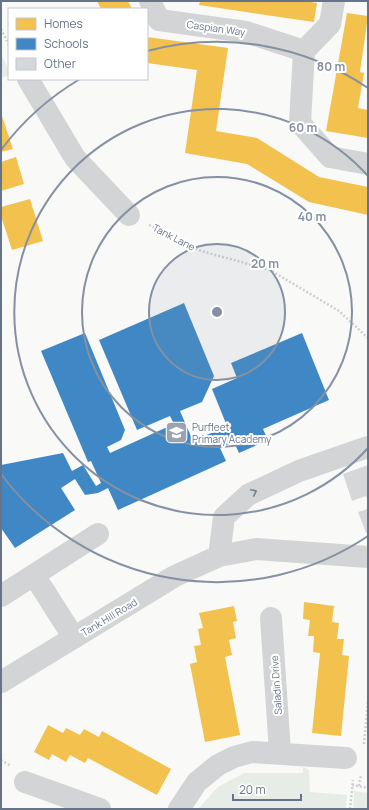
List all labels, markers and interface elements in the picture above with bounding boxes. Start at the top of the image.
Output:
legend [8,8,148,80]
text: Homes [44,15,83,32]
street label: Caspian Way [186,17,247,39]
text: Schools [44,35,88,52]
text: Other [44,55,77,72]
text: 80 m [317,58,345,75]
text: 60 m [289,119,317,136]
text: 40 m [298,208,326,225]
street label: Tank Lane [150,220,198,254]
text: 20 m [251,255,279,272]
centre of rings [210,305,224,319]
school or university icon: Purfleet Primary Academy [164,420,190,446]
place label: Purfleet Primary Academy [192,420,272,446]
one-way arrow [250,489,257,497]
street label: Tank Hill Road [78,595,140,639]
street label: Saladin Drive [267,655,285,715]
scale bar [233,776,301,802]
text: 20 m [239,781,266,798]

